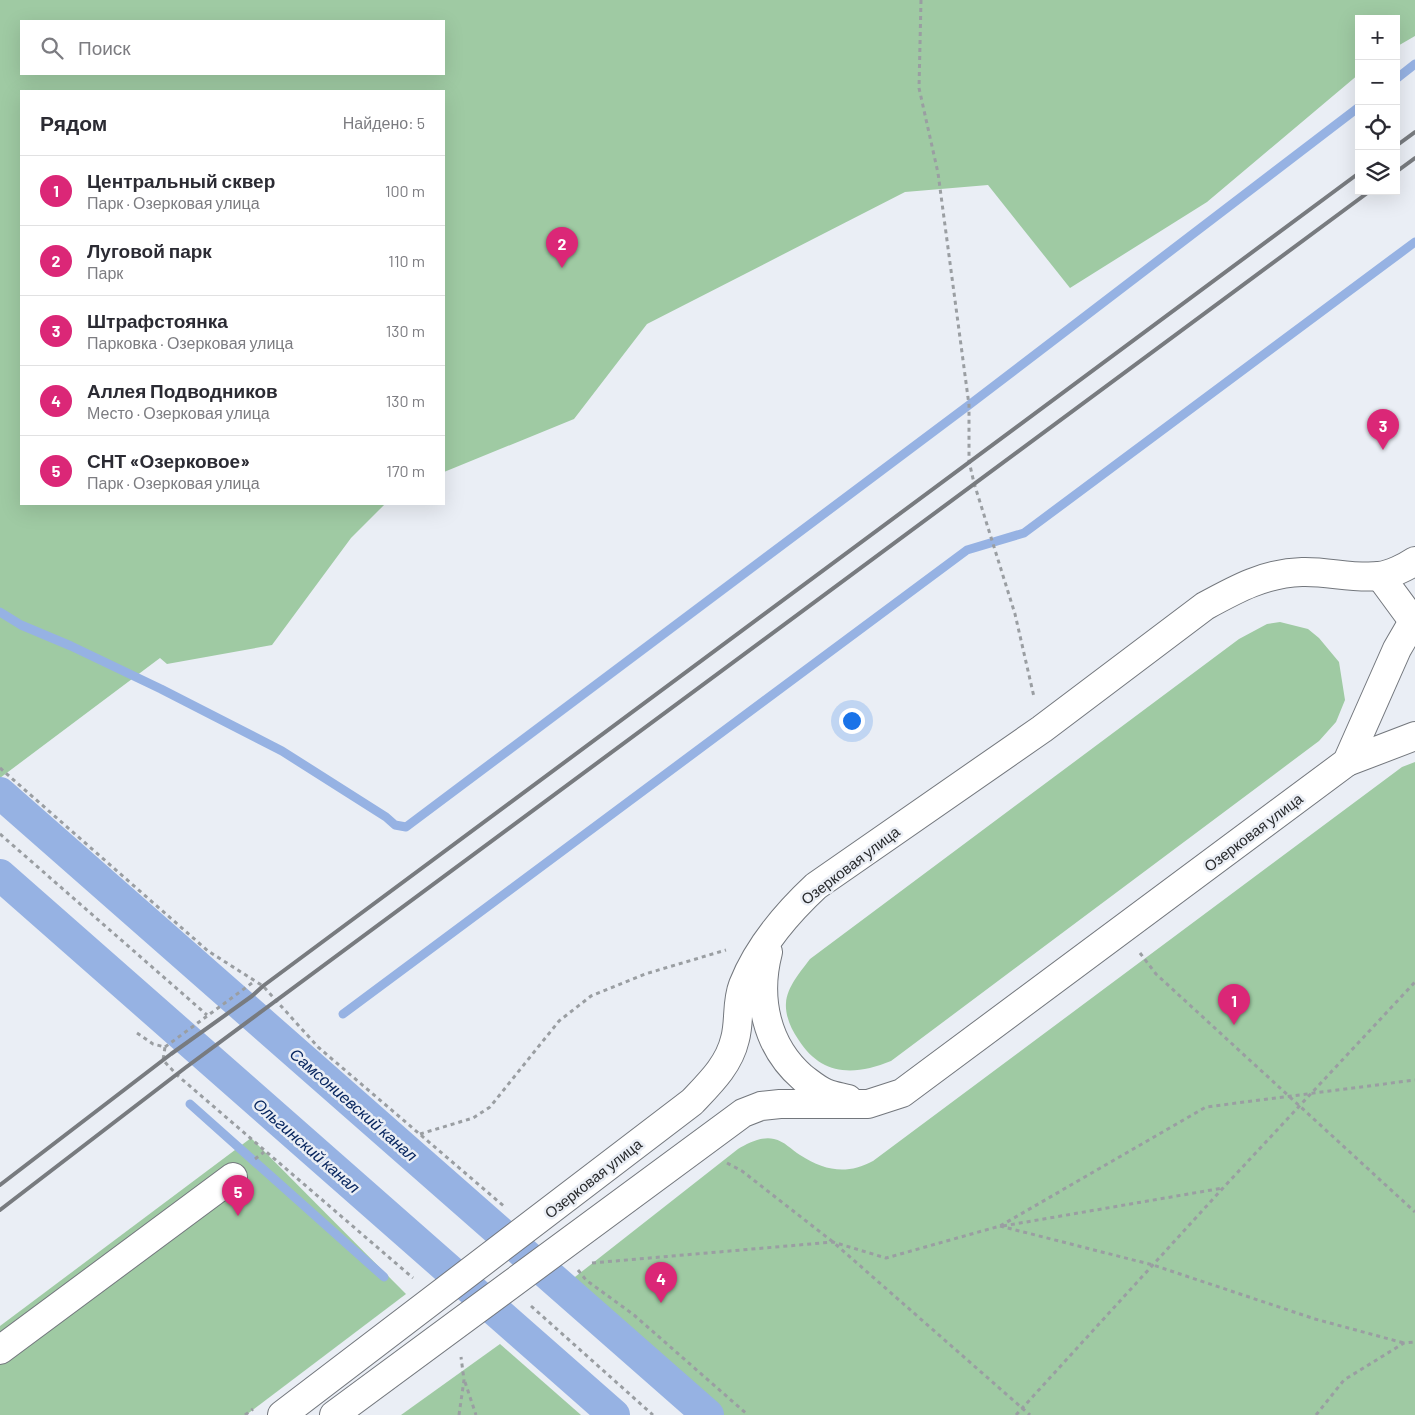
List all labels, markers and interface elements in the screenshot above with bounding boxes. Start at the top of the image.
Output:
map controls [1355,15,1400,195]
button: + [1355,15,1400,60]
search box [20,20,445,75]
icon: search [38,34,66,62]
text: Поиск [78,36,131,59]
button: − [1355,60,1400,105]
button: locate [1355,105,1400,150]
text: Рядом [40,110,107,135]
text: Найдено: 5 [343,113,425,132]
button: layers [1355,150,1400,195]
text: Центральный сквер [87,169,275,192]
text: 1 [53,181,59,200]
text: 100 m [385,181,425,200]
text: Парк · Озерковая улица [87,193,260,212]
pin: 2 [546,227,578,268]
text: Луговой парк [87,239,212,262]
text: 2 [52,251,60,270]
text: 110 m [388,251,425,270]
text: Парк [87,263,123,282]
text: Штрафстоянка [87,309,228,332]
text: 3 [52,321,60,340]
text: 130 m [386,321,425,340]
text: Парковка · Озерковая улица [87,333,293,352]
text: Аллея Подводников [87,379,278,402]
text: 4 [51,391,61,410]
text: 130 m [386,391,425,410]
text: Место · Озерковая улица [87,403,270,422]
pin: 3 [1367,409,1399,450]
text: СНТ «Озерковое» [87,449,250,472]
text: 5 [52,461,60,480]
text: 170 m [386,461,425,480]
text: Парк · Озерковая улица [87,473,260,492]
your location [839,708,865,734]
street label: Озерковая улица [1200,789,1306,875]
street label: Озерковая улица [797,822,903,908]
pin: 1 [1218,984,1250,1025]
water label: Самсониевский канал [286,1044,422,1164]
water label: Ольгинский канал [250,1094,364,1196]
street label: Озерковая улица [541,1134,646,1222]
pin: 5 [222,1175,254,1216]
pin: 4 [645,1262,677,1303]

